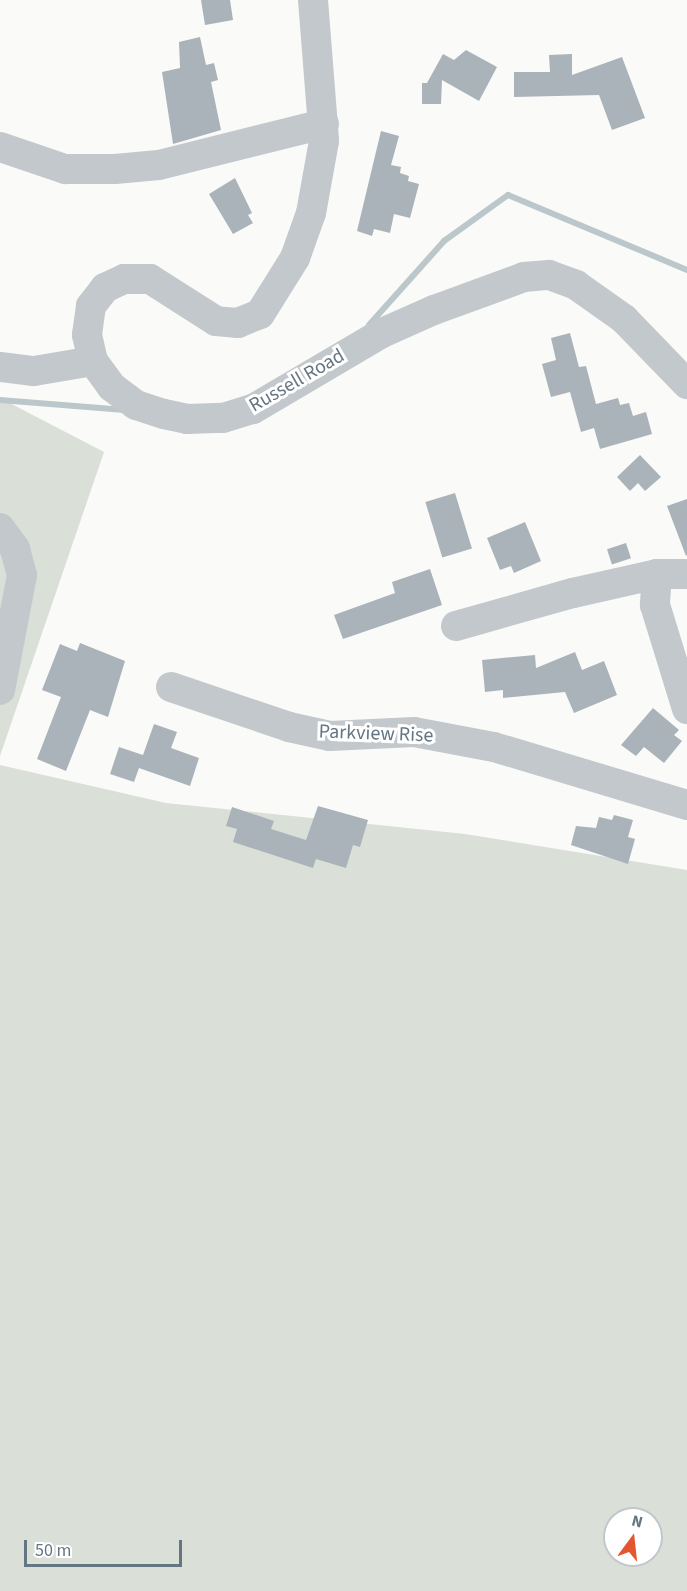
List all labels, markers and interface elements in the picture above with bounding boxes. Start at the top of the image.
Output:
street label: Russell Road [245,344,349,418]
street label: Parkview Rise [318,720,434,748]
north arrow [603,1507,663,1567]
text: N [629,1510,645,1534]
scale bar [27,1528,184,1566]
text: 50 m [35,1538,71,1563]

